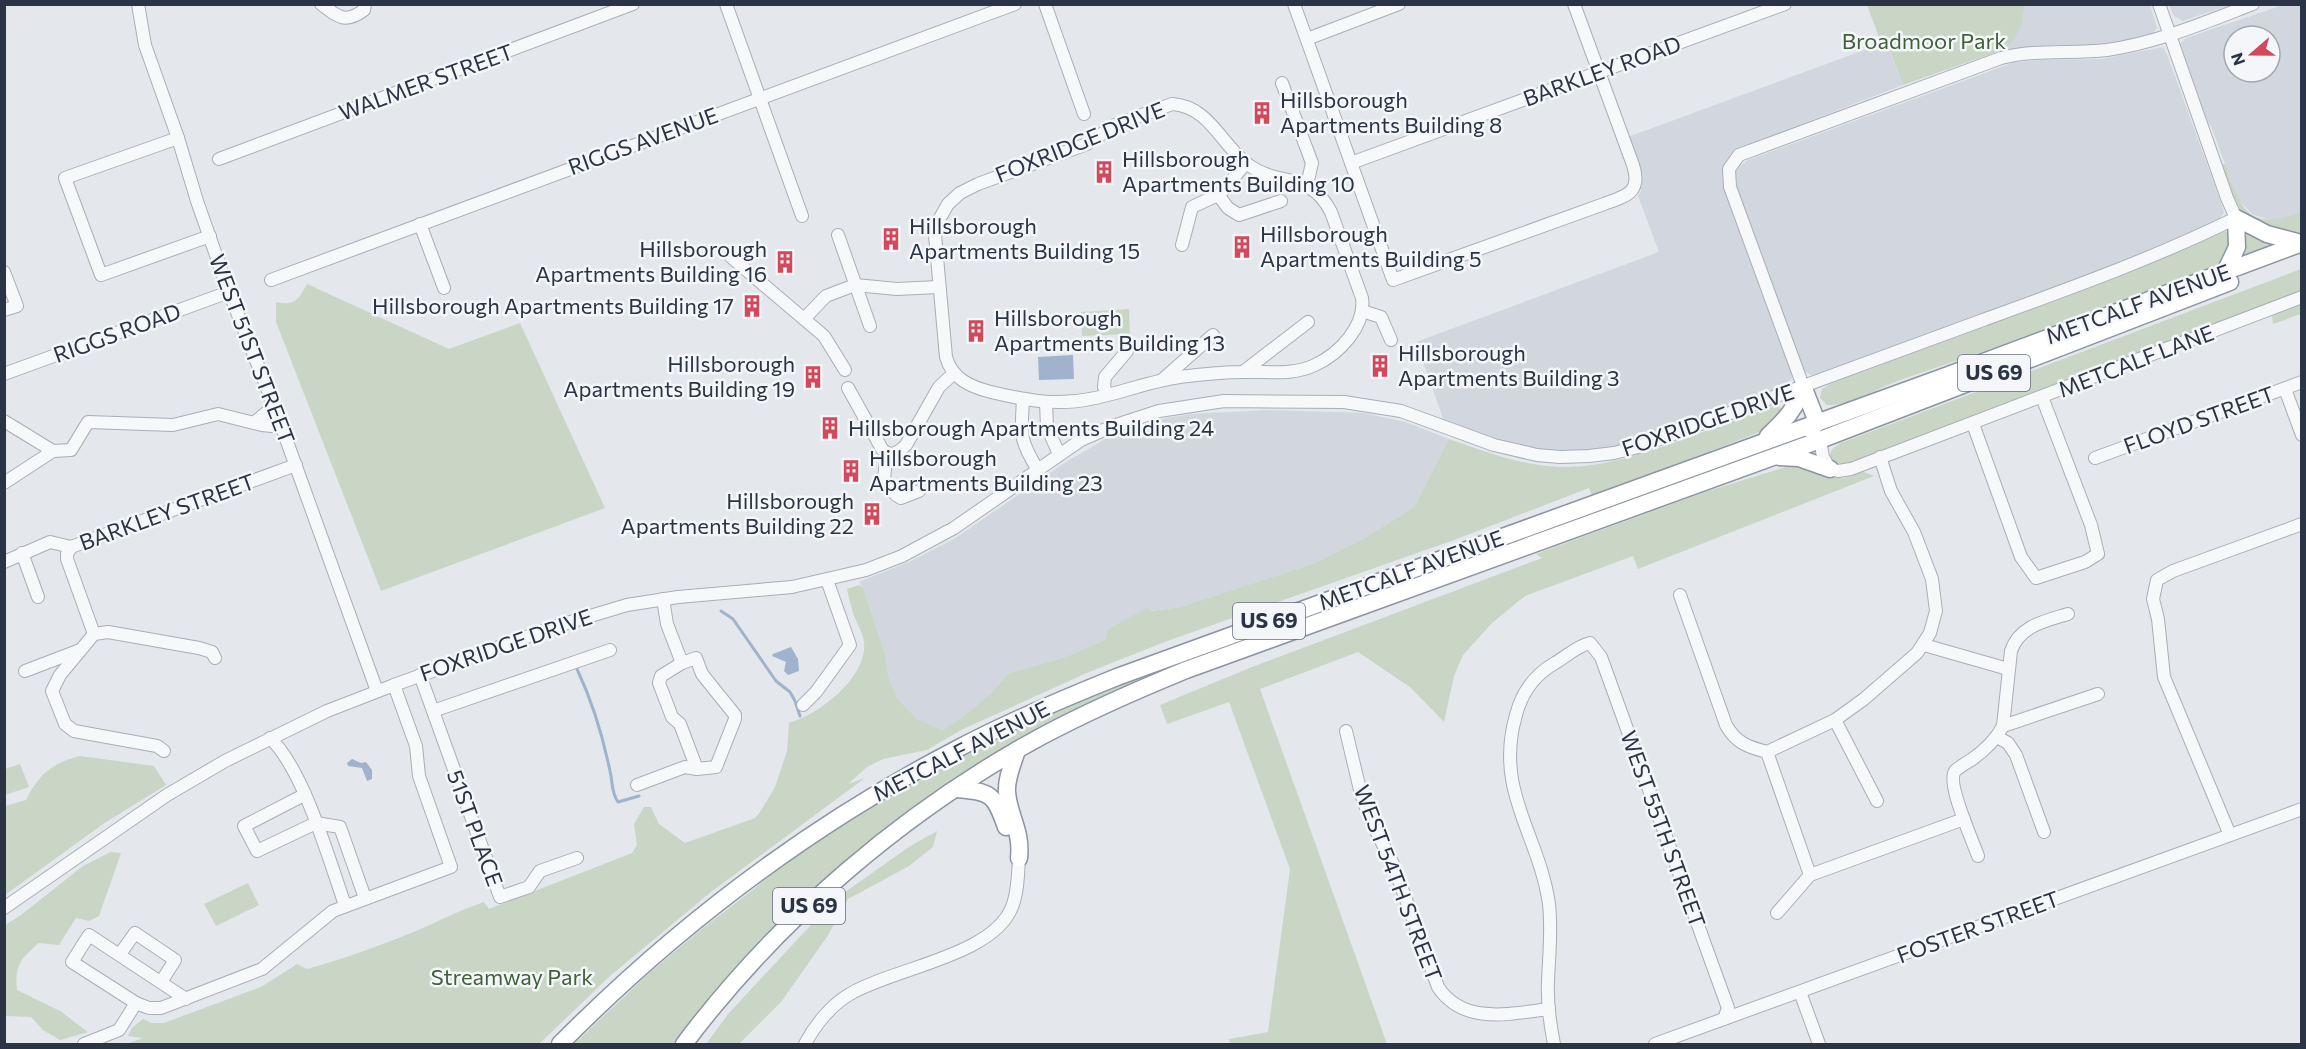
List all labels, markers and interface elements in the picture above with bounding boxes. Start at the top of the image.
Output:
north arrow [2222,24,2282,84]
park label: Broadmoor Park [1842,27,2006,54]
street label: BARKLEY ROAD [1519,29,1685,112]
street label: WALMER STREET [335,37,517,126]
text: N [2226,50,2248,68]
place label: Hillsborough Apartments Building 8 [1280,86,1502,138]
street label: FOXRIDGE DRIVE [991,95,1169,188]
building icon: Hillsborough Apartments Building 8 [1249,100,1275,126]
street label: RIGGS AVENUE [564,101,722,180]
place label: Hillsborough Apartments Building 10 [1122,145,1355,197]
building icon: Hillsborough Apartments Building 10 [1091,159,1117,185]
place label: Hillsborough Apartments Building 15 [909,212,1140,264]
place label: Hillsborough Apartments Building 5 [1260,220,1482,272]
building icon: Hillsborough Apartments Building 15 [878,226,904,252]
building icon: Hillsborough Apartments Building 5 [1229,234,1255,260]
place label: Hillsborough Apartments Building 16 [535,235,767,287]
building icon: Hillsborough Apartments Building 16 [772,249,798,275]
street label: WEST 51ST STREET [204,250,301,448]
street label: METCALF AVENUE [2042,258,2234,350]
place label: Hillsborough Apartments Building 17 [372,292,734,319]
building icon: Hillsborough Apartments Building 17 [739,293,765,319]
street label: RIGGS ROAD [50,297,184,368]
place label: Hillsborough Apartments Building 13 [994,304,1225,356]
building icon: Hillsborough Apartments Building 13 [963,318,989,344]
street label: METCALF LANE [2054,318,2218,403]
place label: Hillsborough Apartments Building 3 [1398,339,1620,391]
place label: Hillsborough Apartments Building 19 [563,350,795,402]
building icon: Hillsborough Apartments Building 3 [1367,353,1393,379]
road number: US 69 [1958,355,2030,391]
building icon: Hillsborough Apartments Building 19 [800,364,826,390]
street label: FOXRIDGE DRIVE [1618,377,1798,462]
street label: FLOYD STREET [2120,380,2278,459]
place label: Hillsborough Apartments Building 24 [848,414,1214,441]
building icon: Hillsborough Apartments Building 24 [817,415,843,441]
place label: Hillsborough Apartments Building 23 [869,444,1103,496]
building icon: Hillsborough Apartments Building 23 [838,458,864,484]
street label: BARKLEY STREET [75,467,258,556]
place label: Hillsborough Apartments Building 22 [621,487,854,539]
building icon: Hillsborough Apartments Building 22 [859,501,885,527]
street label: METCALF AVENUE [1315,524,1507,616]
street label: FOXRIDGE DRIVE [416,602,596,687]
road number: US 69 [1233,603,1305,639]
street label: METCALF AVENUE [868,694,1054,807]
street label: WEST 55TH STREET [1615,727,1712,931]
street label: 51ST PLACE [442,766,509,890]
street label: WEST 54TH STREET [1349,781,1448,985]
street label: FOSTER STREET [1893,885,2063,968]
road number: US 69 [773,888,845,924]
park label: Streamway Park [431,963,593,990]

